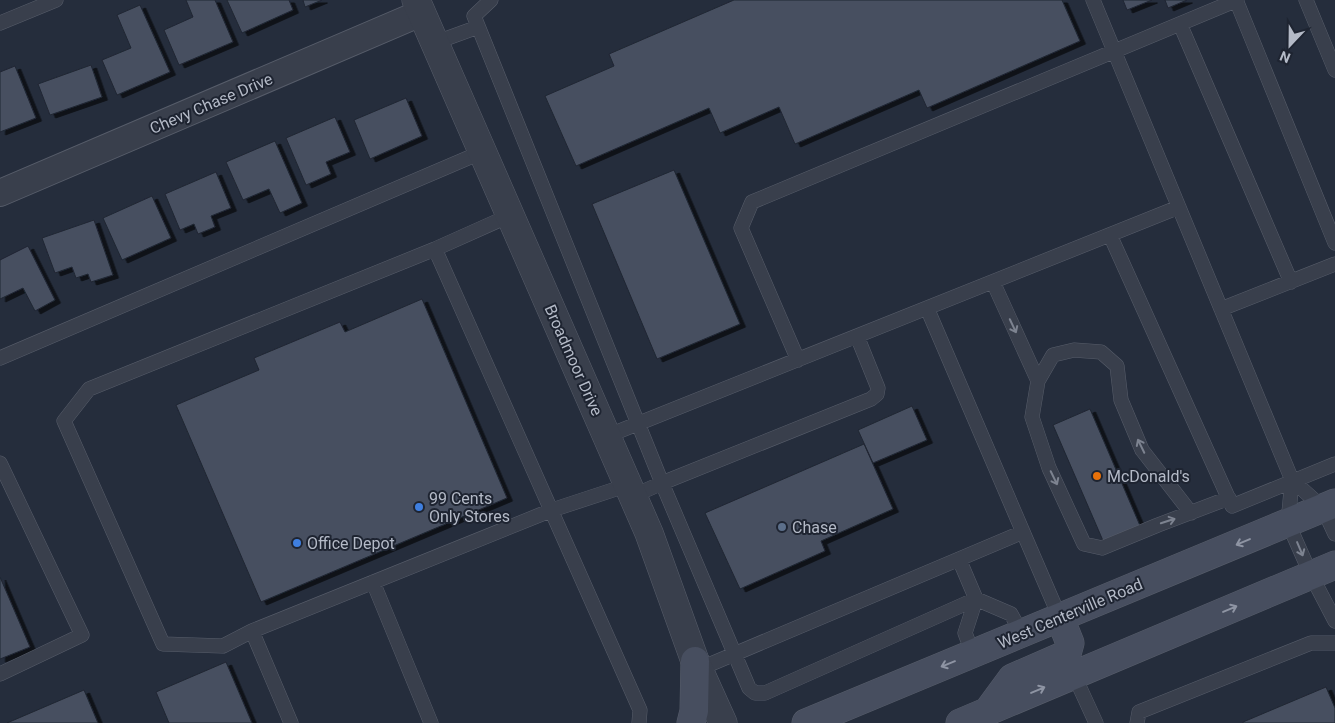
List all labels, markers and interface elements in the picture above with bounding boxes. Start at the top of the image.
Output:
north arrow [1265,20,1315,70]
text: N [1278,48,1293,66]
street label: Chevy Chase Drive [147,69,275,138]
street label: Broadmoor Drive [541,302,607,419]
one-way arrow [1009,318,1018,333]
one-way arrow [1136,439,1145,454]
place label: McDonald's [1107,467,1190,486]
one-way arrow [1050,470,1059,485]
marker: McDonald's [1091,470,1103,482]
place label: 99 Cents Only Stores [429,489,510,526]
marker: 99 Cents Only Stores [413,501,425,513]
one-way arrow [1160,516,1176,526]
place label: Chase [792,518,837,537]
marker: Chase [776,521,788,533]
place label: Office Depot [307,534,395,553]
marker: Office Depot [291,537,303,549]
one-way arrow [1236,537,1251,547]
one-way arrow [1295,541,1305,556]
street label: West Centerville Road [995,574,1145,653]
one-way arrow [1222,604,1237,614]
one-way arrow [941,660,956,670]
one-way arrow [1030,685,1045,695]

